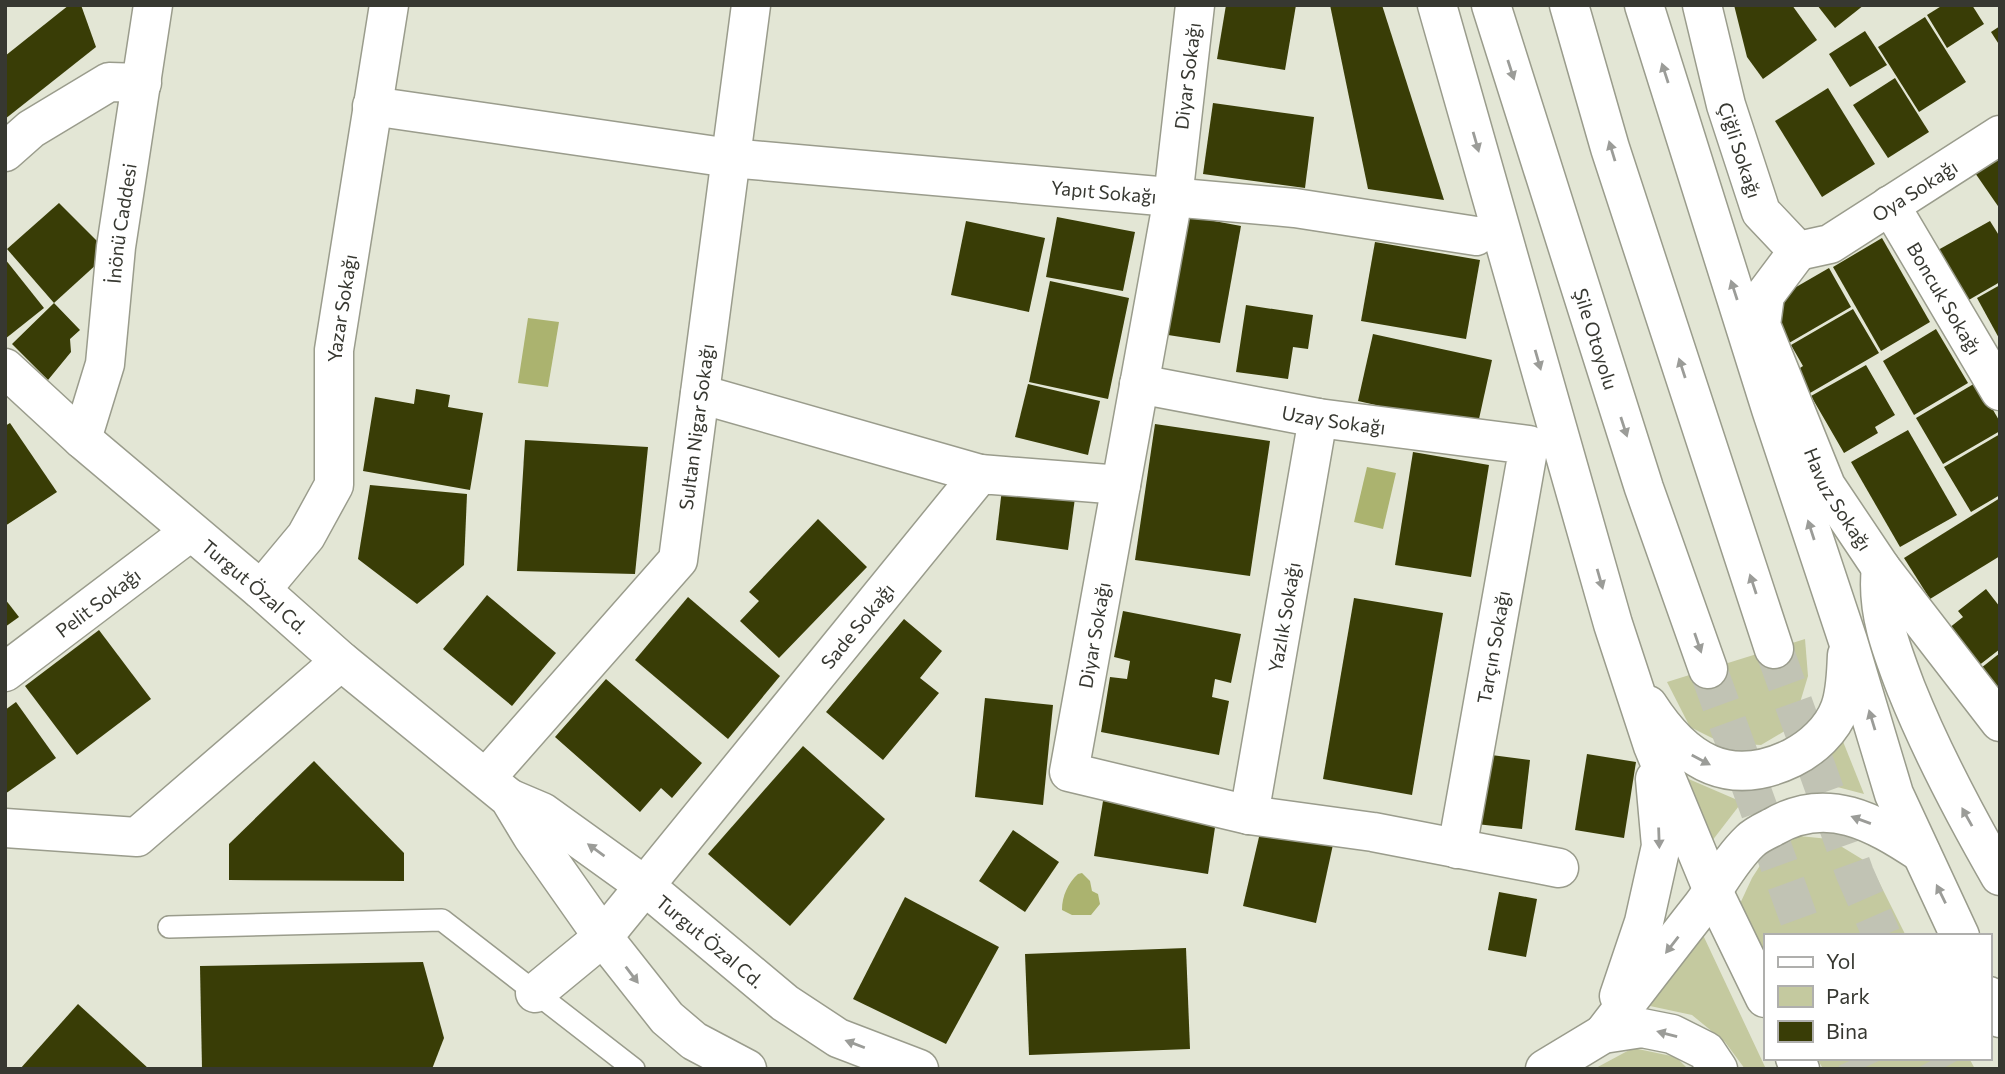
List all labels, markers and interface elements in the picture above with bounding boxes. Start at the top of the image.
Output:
street label: Diyar Sokağı [1169,21,1205,131]
one-way arrow [1507,60,1517,81]
one-way arrow [1660,62,1670,83]
street label: Çiğli Sokağı [1714,99,1767,201]
one-way arrow [1471,131,1481,152]
one-way arrow [1606,141,1616,162]
street label: Oya Sokağı [1867,154,1961,226]
street label: İnönü Caddesi [101,162,140,284]
street label: Yapıt Sokağı [1050,175,1158,207]
street label: Boncuk Sokağı [1903,238,1987,358]
street label: Yazar Sokağı [322,252,361,362]
one-way arrow [1728,279,1738,300]
street label: Şile Otoyolu [1570,285,1624,392]
street label: Sultan Nigar Sokağı [673,342,718,511]
one-way arrow [1533,350,1544,372]
one-way arrow [1676,357,1687,378]
street label: Uzay Sokağı [1280,400,1387,438]
one-way arrow [1620,417,1630,438]
street label: Havuz Sokağı [1800,444,1877,555]
one-way arrow [1805,519,1816,540]
street label: Turgut Özal Cd. [197,534,313,638]
street label: Yazlık Sokağı [1263,560,1304,674]
street label: Pelit Sokağı [50,562,145,642]
one-way arrow [1596,569,1606,590]
one-way arrow [1747,573,1758,594]
street label: Sade Sokağı [815,578,898,673]
street label: Diyar Sokağı [1073,580,1115,690]
street label: Tarçın Sokağı [1472,589,1514,705]
one-way arrow [1693,632,1704,653]
one-way arrow [1866,709,1876,730]
one-way arrow [1691,754,1711,765]
one-way arrow [1961,806,1973,826]
one-way arrow [1851,814,1872,825]
one-way arrow [1654,827,1665,849]
one-way arrow [587,843,605,857]
one-way arrow [1935,884,1946,904]
street label: Turgut Özal Cd. [652,889,769,992]
legend [1764,934,1991,1060]
one-way arrow [1665,936,1679,954]
text: Yol [1826,948,1856,973]
one-way arrow [624,966,638,984]
text: Park [1826,983,1870,1008]
text: Bina [1826,1018,1868,1043]
one-way arrow [1655,1028,1677,1039]
one-way arrow [845,1039,866,1050]

